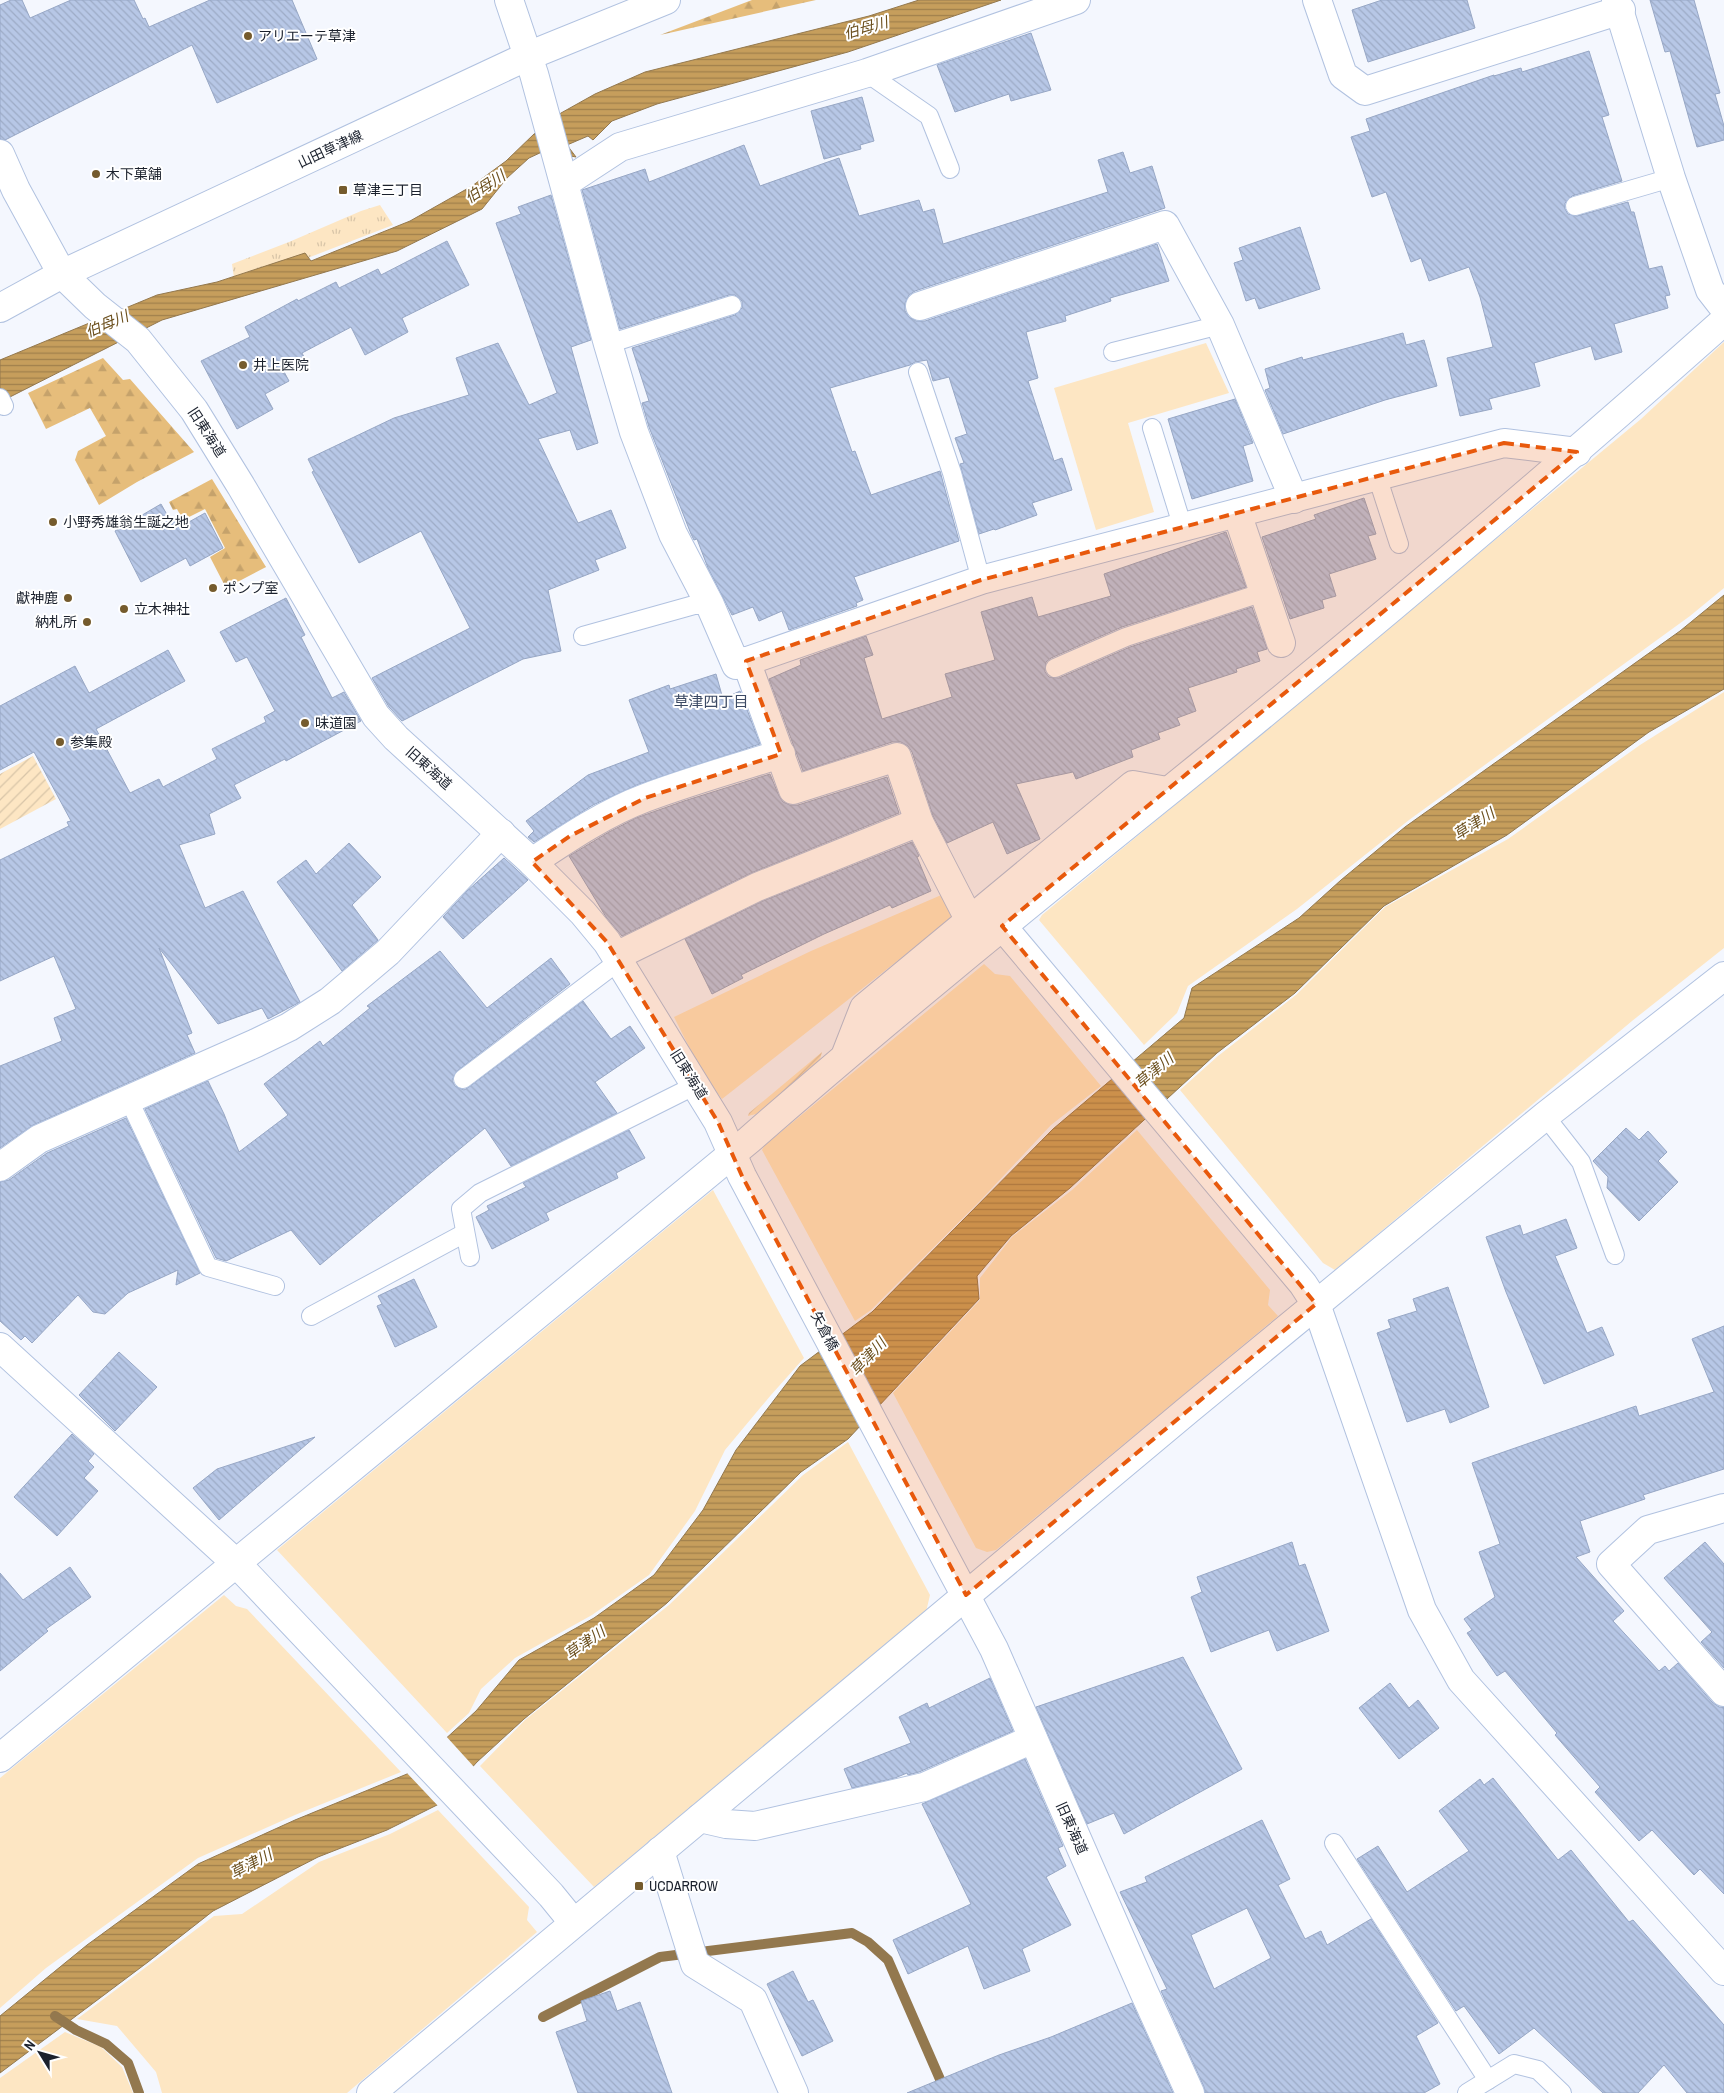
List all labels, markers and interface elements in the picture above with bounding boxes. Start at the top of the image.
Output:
water label: 伯母川 [841,11,892,44]
place label: アリエーテ草津 [258,27,356,45]
marker: アリエーテ草津 [242,30,254,42]
street label: 山田草津線 [294,126,366,172]
water label: 伯母川 [460,164,511,208]
place label: 木下菓舗 [106,165,162,183]
marker: 木下菓舗 [90,168,102,180]
place label: 草津三丁目 [353,181,423,199]
marker: 草津三丁目 [337,184,349,196]
water label: 伯母川 [82,304,133,342]
place label: 井上医院 [253,356,309,374]
marker: 井上医院 [237,359,249,371]
street label: 旧東海道 [184,404,230,460]
place label: 小野秀雄翁生誕之地 [63,513,189,531]
marker: 小野秀雄翁生誕之地 [47,516,59,528]
place label: ポンプ室 [223,579,279,597]
marker: ポンプ室 [207,582,219,594]
place label: 獻神鹿 [16,589,58,607]
marker: 獻神鹿 [62,592,74,604]
place label: 立木神社 [134,600,190,618]
marker: 立木神社 [118,603,130,615]
place label: 納札所 [35,613,77,631]
marker: 納札所 [81,616,93,628]
district label: 草津四丁目 [673,691,749,712]
place label: 味道園 [315,714,357,732]
marker: 味道園 [299,717,311,729]
place label: 参集殿 [70,733,112,751]
marker: 参集殿 [54,736,66,748]
street label: 旧東海道 [402,743,456,793]
water label: 草津川 [1449,802,1500,844]
street label: 旧東海道 [667,1045,711,1103]
water label: 草津川 [1130,1047,1179,1093]
street label: 矢倉橋 [807,1308,843,1354]
water label: 草津川 [845,1332,892,1380]
water label: 草津川 [560,1620,611,1664]
street label: 旧東海道 [1052,1799,1092,1857]
water label: 草津川 [226,1843,277,1883]
place label: UCDARROW [649,1877,718,1895]
marker: UCDARROW [633,1880,645,1892]
north arrow [15,2028,65,2078]
text: N [20,2036,39,2054]

